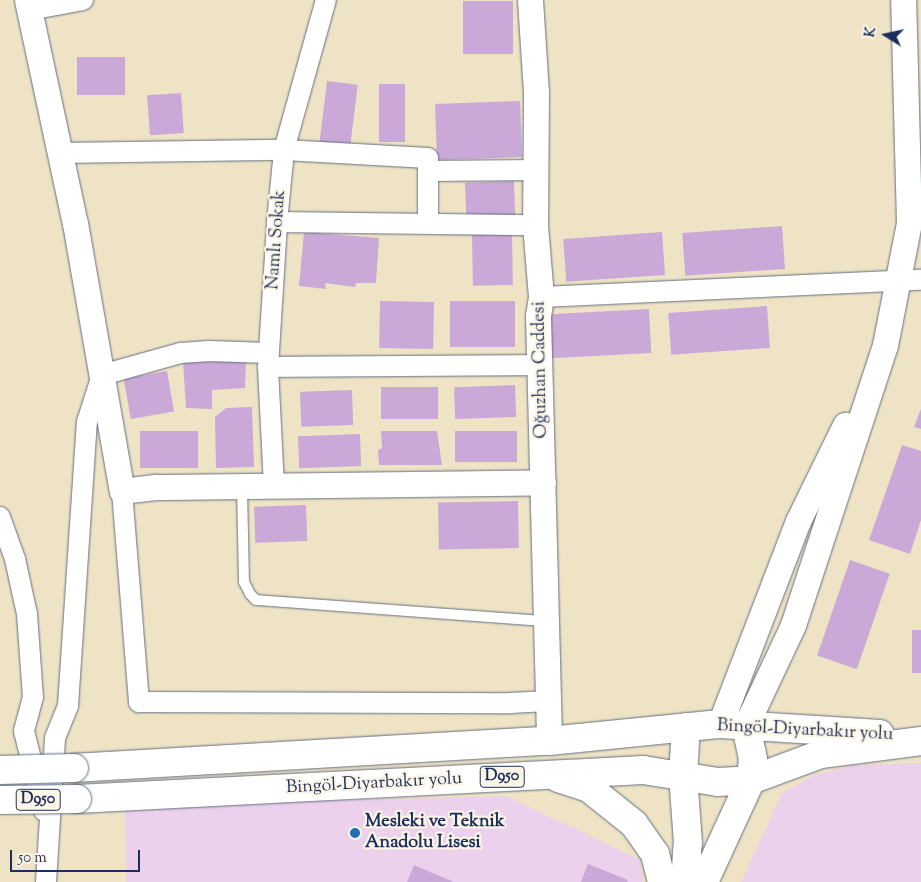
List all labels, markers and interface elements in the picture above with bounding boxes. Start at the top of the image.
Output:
north arrow [861,10,911,60]
text: K [860,26,882,39]
street label: Namlı Sokak [263,189,291,291]
street label: Oğuzhan Caddesi [529,301,553,439]
street label: Bingöl-Diyarbakır yolu [716,716,894,746]
road number: D950 [480,764,524,790]
street label: Bingöl-Diyarbakır yolu [285,769,463,799]
road number: D950 [15,786,60,814]
place label: Mesleki ve Teknik Anadolu Lisesi [365,812,504,854]
marker: Mesleki ve Teknik Anadolu Lisesi [349,827,361,839]
scale bar [12,840,142,872]
text: 50 m [18,848,47,869]

